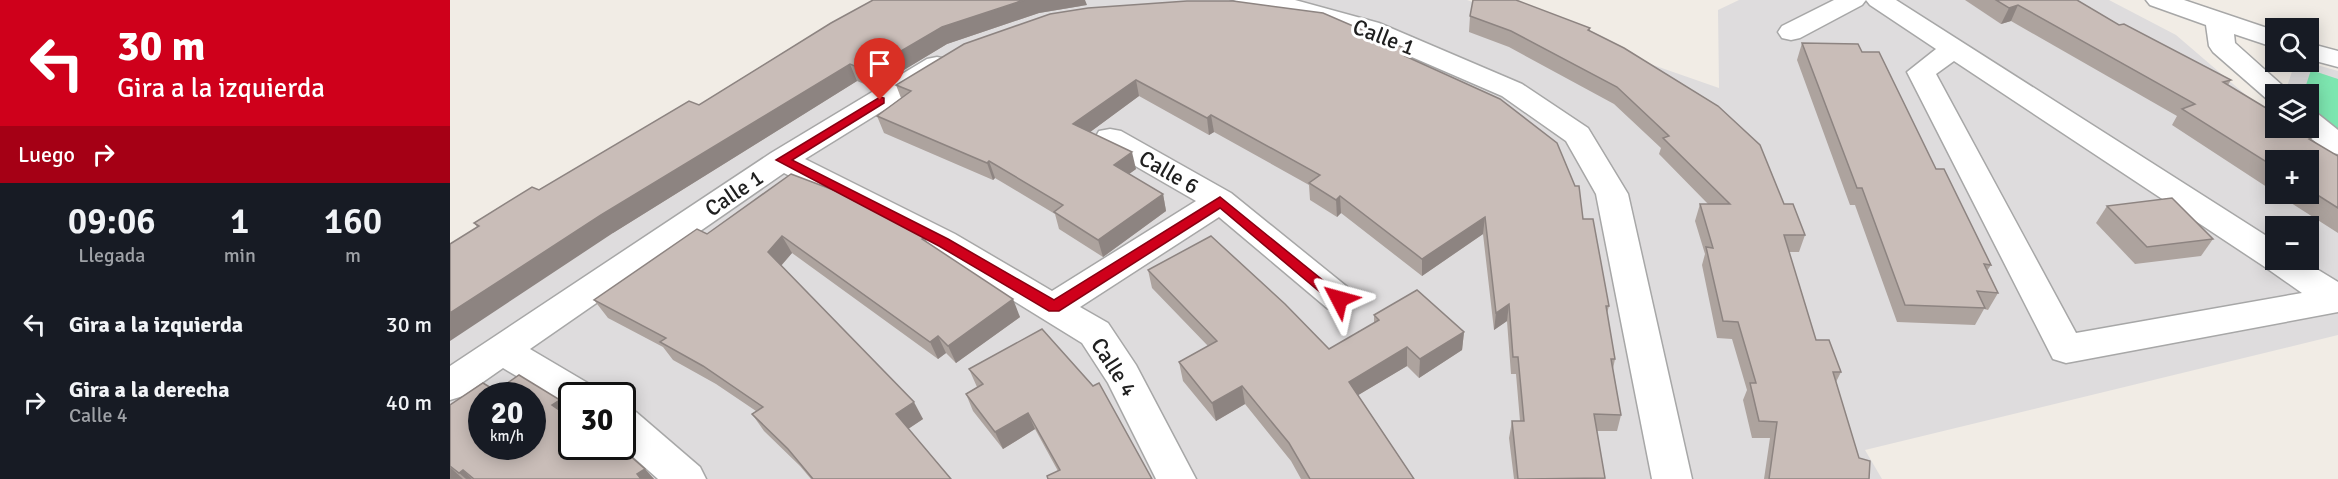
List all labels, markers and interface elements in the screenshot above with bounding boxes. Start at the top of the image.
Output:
street label: Calle 1 [1349,13,1419,61]
map controls [2265,18,2319,270]
button: search [2265,18,2319,72]
text: 30 m [117,21,206,72]
icon: left [18,24,96,102]
pin [854,38,905,100]
icon: arrive [863,47,896,80]
text: Gira a la izquierda [117,72,325,105]
button: layers [2265,84,2319,138]
icon: right [87,138,120,171]
text: Luego [18,141,75,168]
street label: Calle 6 [1134,144,1204,200]
button: + [2265,150,2319,204]
street label: Calle 1 [700,164,768,222]
text: 09:06 [68,199,156,244]
text: 1 [230,199,250,244]
text: 160 [324,199,382,244]
button: − [2265,216,2319,270]
text: Llegada [78,243,145,268]
text: min [224,243,256,268]
text: m [345,243,361,268]
position arrow [1307,267,1371,331]
icon: left [18,308,51,341]
text: Gira a la izquierda [69,311,243,338]
text: 30 m [386,311,432,338]
street label: Calle 4 [1085,333,1143,401]
text: Gira a la derecha [69,376,230,403]
speed limit sign: 30 [558,382,636,460]
icon: right [18,386,51,419]
text: 40 m [386,389,432,416]
text: 20 [491,395,523,432]
text: Calle 4 [69,403,128,428]
text: km/h [490,427,524,445]

